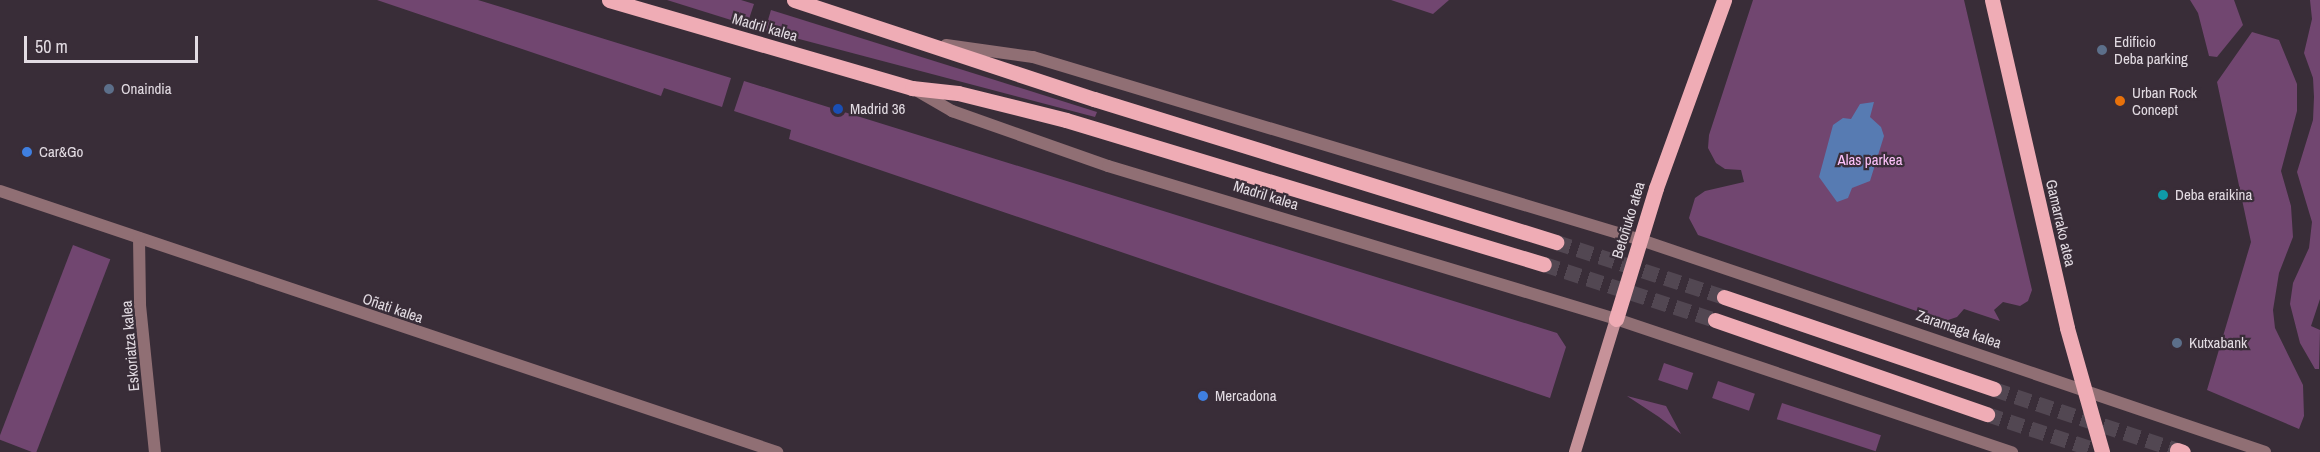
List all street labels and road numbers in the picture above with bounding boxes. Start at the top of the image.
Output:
street label: Madril kalea [730,9,800,45]
street label: Madril kalea [1231,177,1301,213]
street label: Gamarrako atea [2042,178,2080,268]
street label: Betoñuko atea [1608,179,1648,261]
street label: Oñati kalea [360,289,426,327]
street label: Eskoriatza kalea [117,300,143,392]
street label: Zaramaga kalea [1914,306,2004,352]

